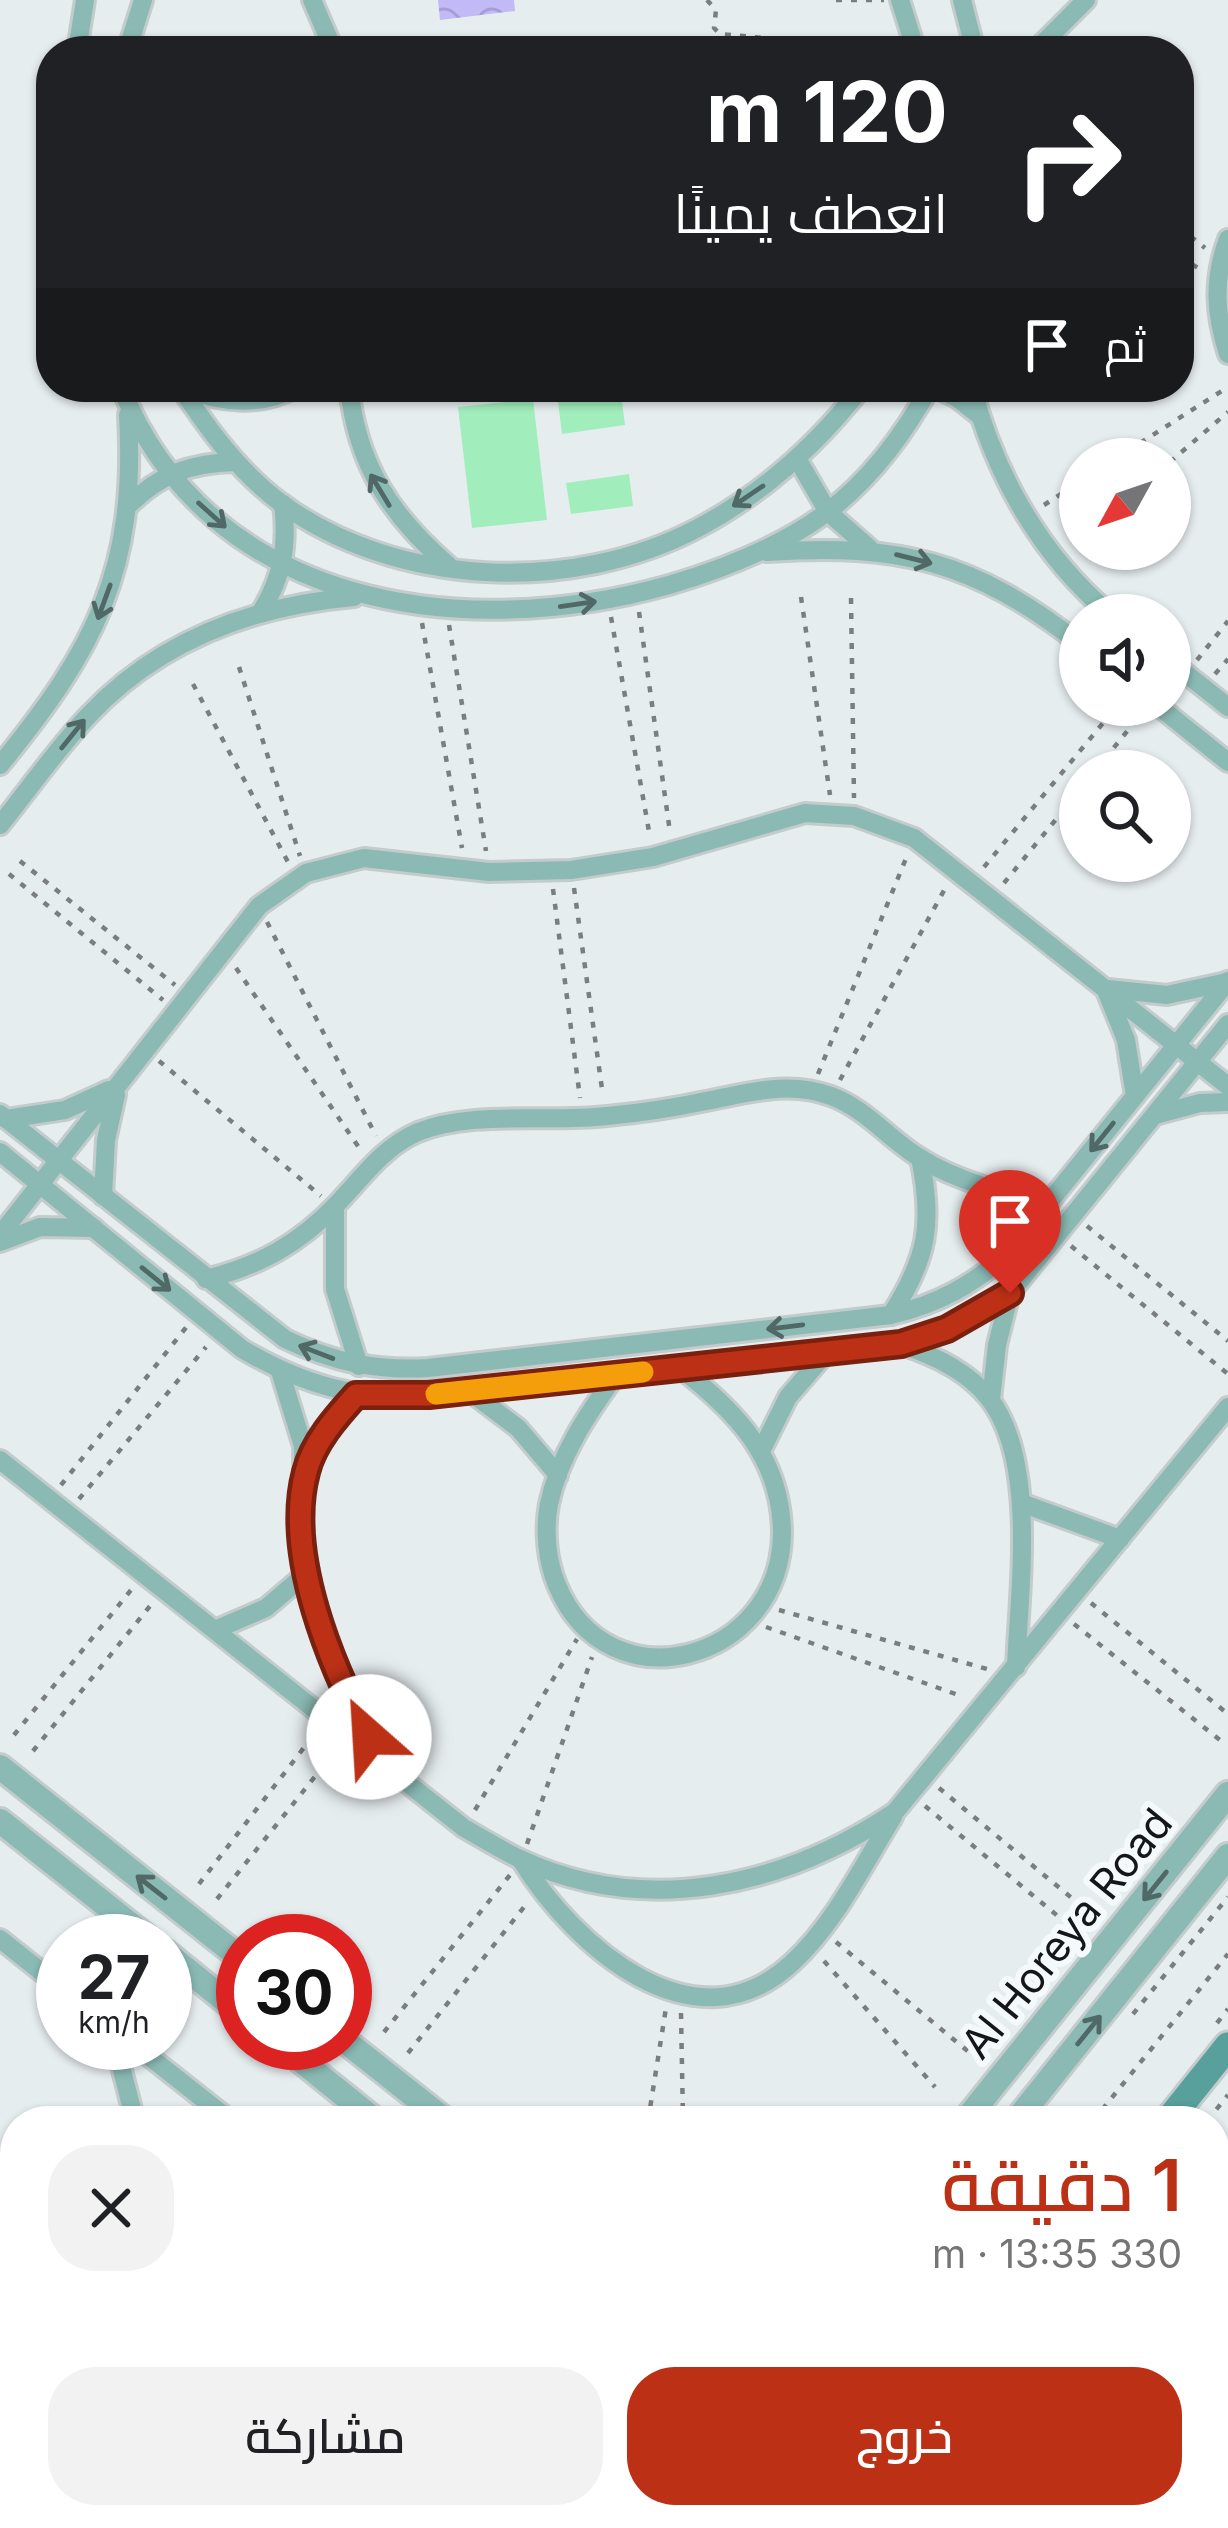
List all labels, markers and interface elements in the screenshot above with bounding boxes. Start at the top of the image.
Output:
text: 120 m [706,61,948,162]
icon: right [990,84,1146,240]
text: انعطف يمينًا [674,181,948,246]
icon: arrive [1014,312,1080,378]
text: ثم [1104,318,1146,373]
north arrow [1059,438,1191,570]
map controls [1059,438,1191,882]
one-way arrow [368,474,392,508]
one-way arrow [732,484,766,509]
one-way arrow [196,501,226,528]
one-way arrow [895,549,933,571]
one-way arrow [91,583,113,620]
one-way arrow [558,592,597,615]
button: sound [1059,594,1191,726]
one-way arrow [59,718,86,750]
button: search [1059,750,1191,882]
one-way arrow [1089,1121,1115,1153]
pin [959,1170,1061,1293]
icon: arrive [977,1188,1043,1254]
one-way arrow [140,1264,171,1292]
one-way arrow [766,1317,805,1339]
one-way arrow [299,1340,336,1362]
position arrow [306,1674,432,1800]
street label: Al Horeya Road [950,1798,1182,2068]
one-way arrow [1142,1869,1169,1901]
one-way arrow [136,1874,168,1901]
speed limit sign: 30 [216,1914,372,2070]
text: 27 [78,1941,150,2013]
text: km/h [78,2004,150,2040]
one-way arrow [1075,2014,1102,2046]
text: 1 دقيقة [942,2141,1182,2228]
button: close [48,2145,174,2271]
text: 330 m · 13:35 [932,2230,1182,2277]
button: مشاركة [48,2367,603,2505]
button: خروج [627,2367,1182,2505]

